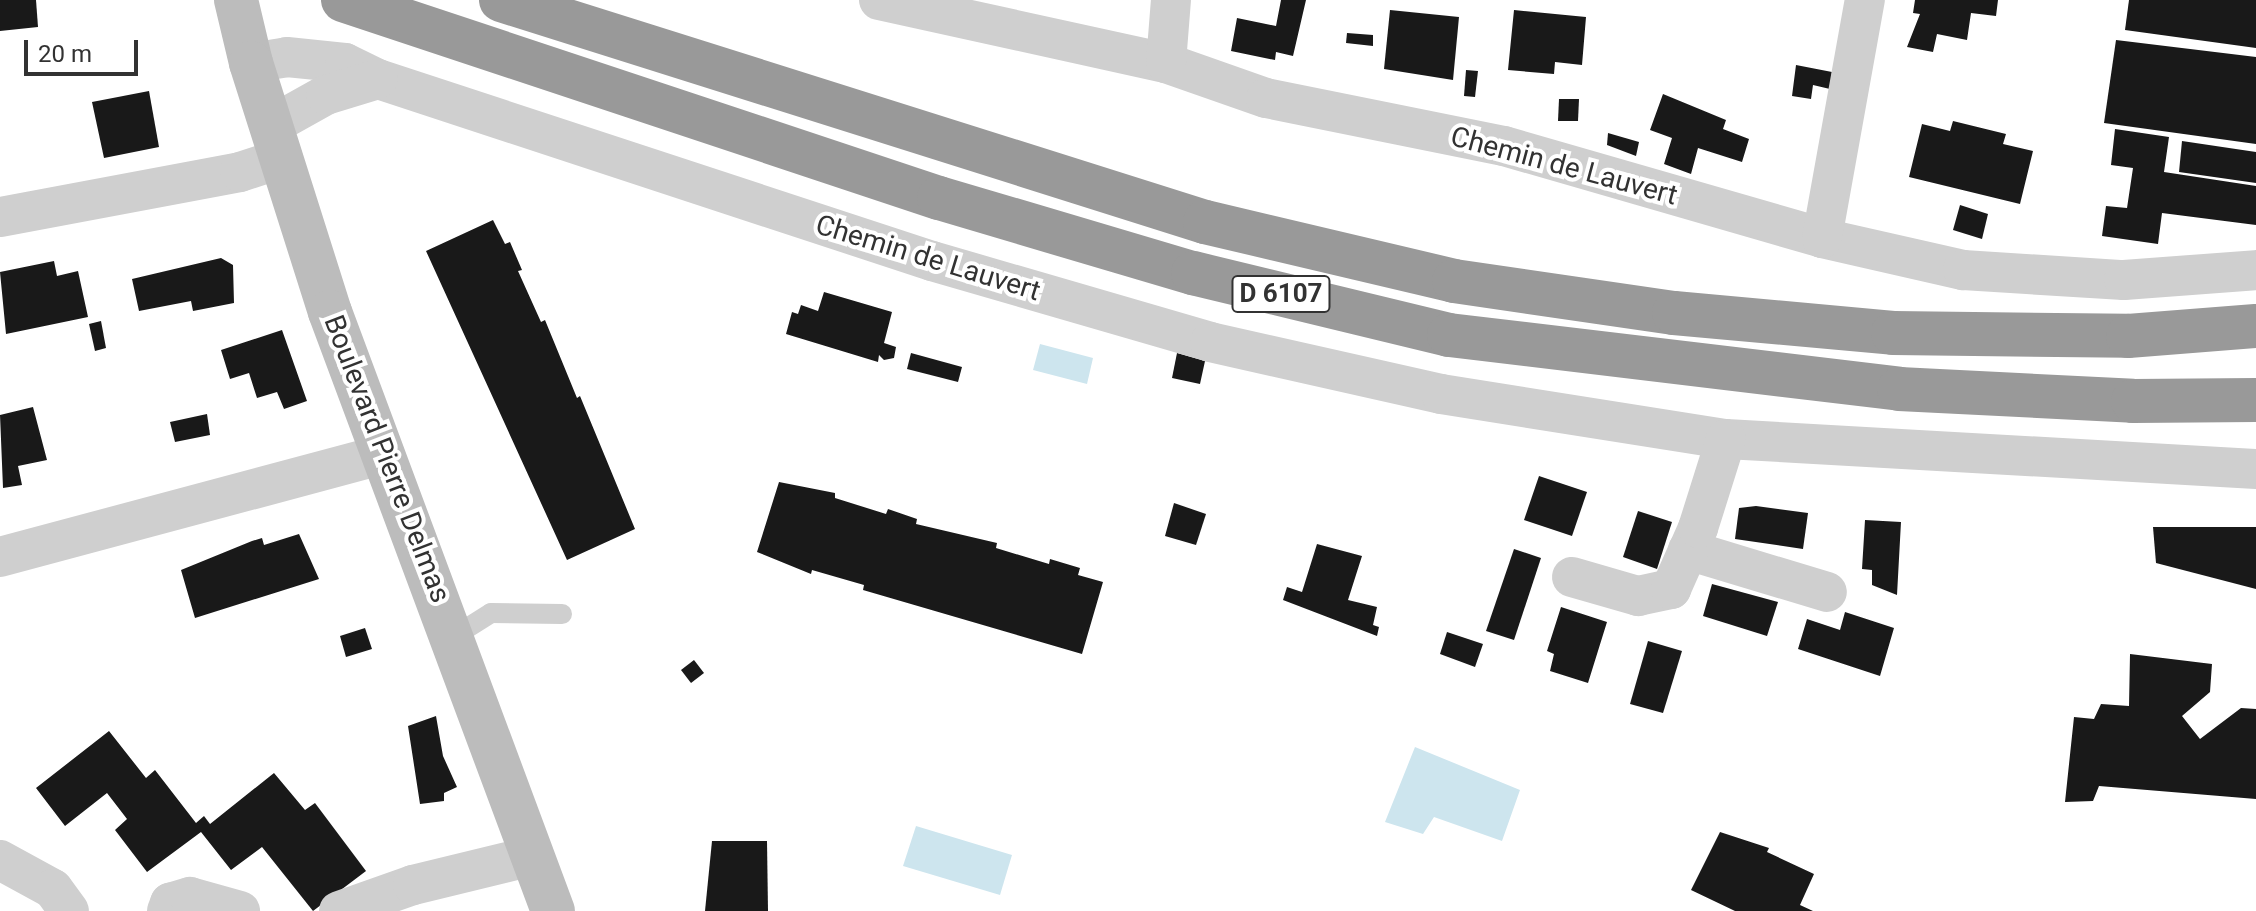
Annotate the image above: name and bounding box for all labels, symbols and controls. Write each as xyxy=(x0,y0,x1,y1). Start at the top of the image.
scale bar xyxy=(28,24,142,74)
text: 20 m xyxy=(38,40,92,68)
street label: Chemin de Lauvert xyxy=(1447,120,1681,212)
street label: Chemin de Lauvert xyxy=(812,208,1044,308)
road number: D 6107 xyxy=(1231,272,1331,316)
street label: Boulevard Pierre Delmas xyxy=(317,311,457,607)

